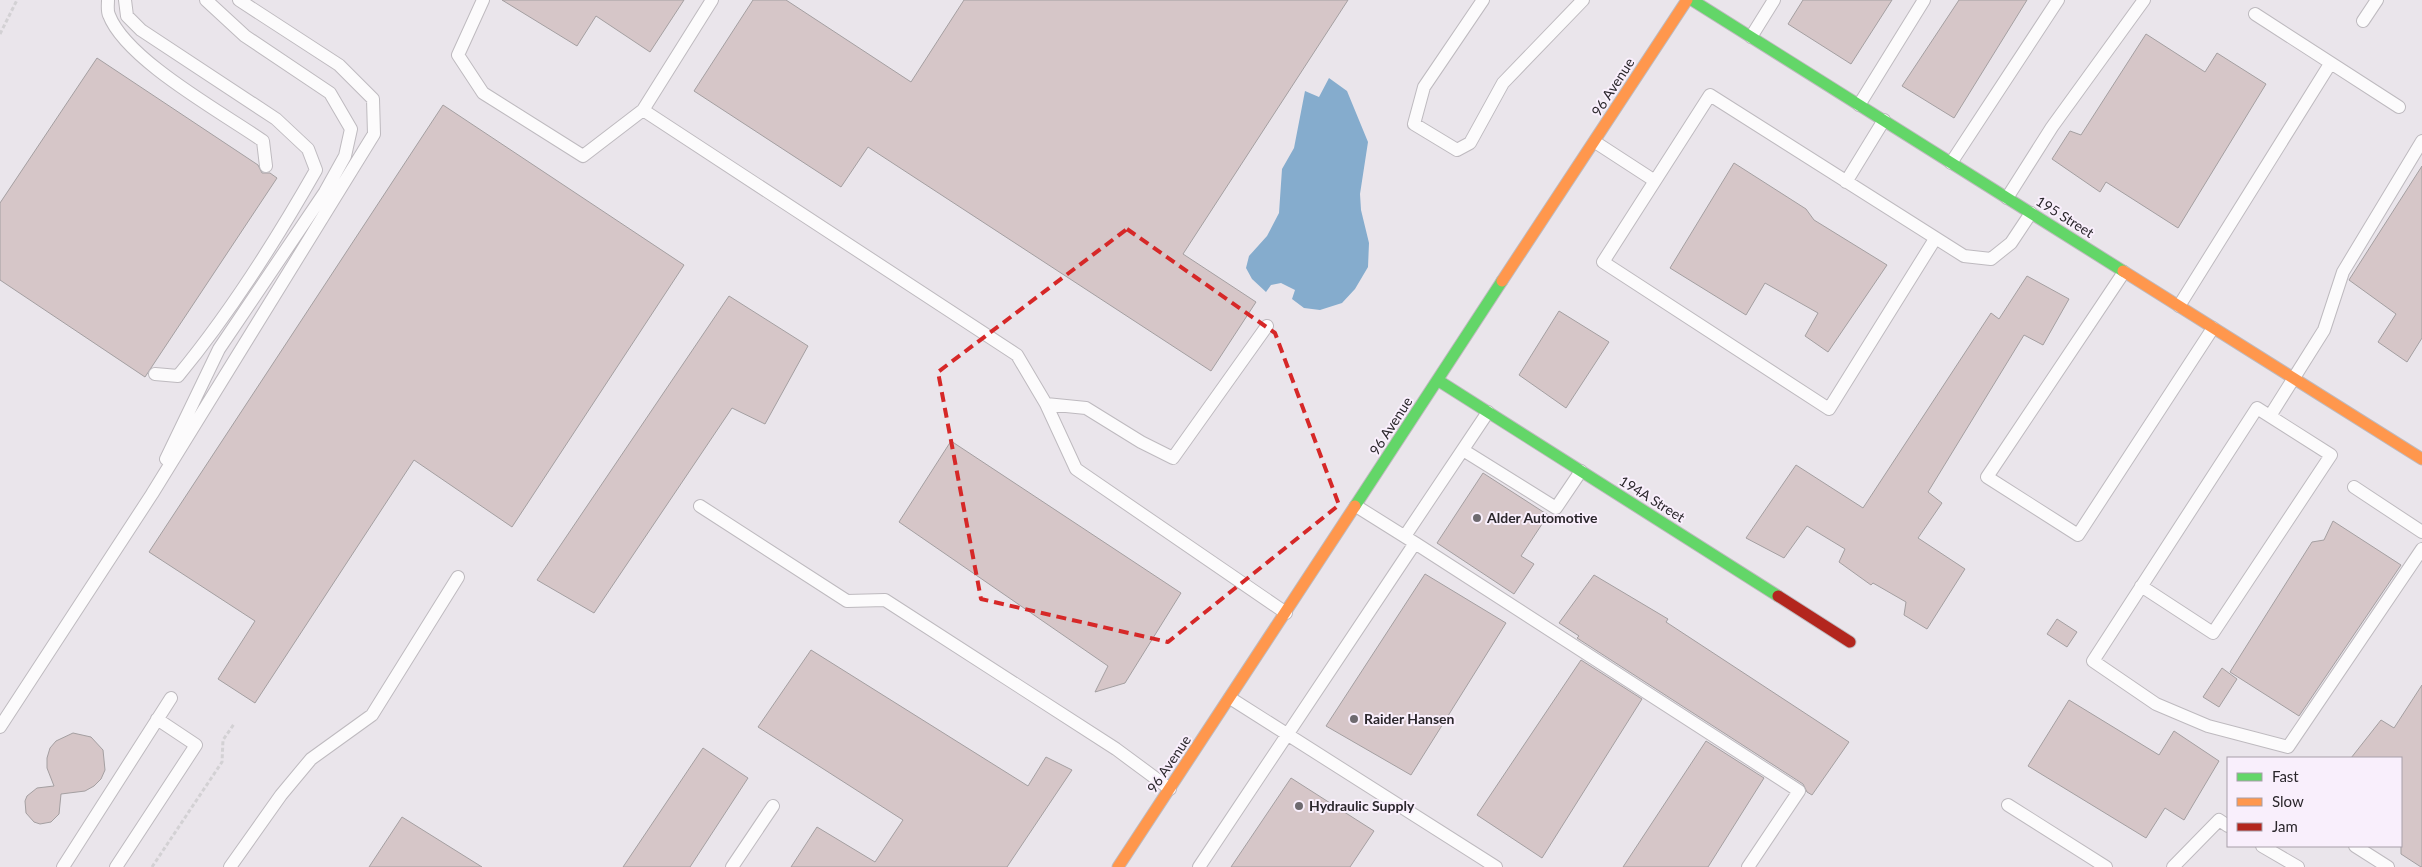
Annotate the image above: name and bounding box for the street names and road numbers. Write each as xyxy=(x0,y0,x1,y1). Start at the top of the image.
street label: 96 Avenue xyxy=(1588,55,1638,119)
street label: 195 Street xyxy=(2033,192,2097,241)
street label: 96 Avenue xyxy=(1366,394,1416,458)
street label: 194A Street xyxy=(1616,472,1688,525)
street label: 96 Avenue xyxy=(1143,732,1194,796)

